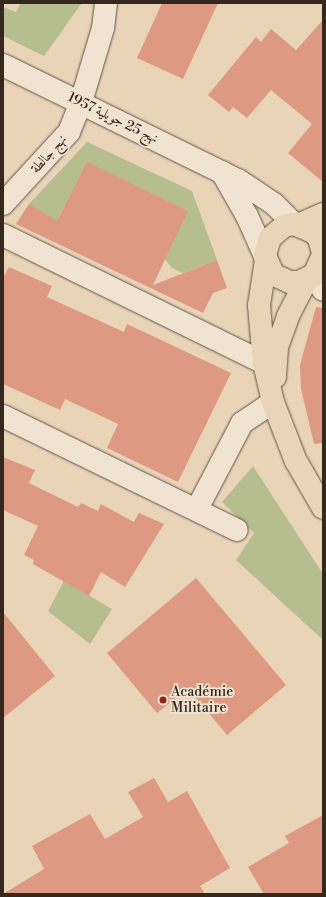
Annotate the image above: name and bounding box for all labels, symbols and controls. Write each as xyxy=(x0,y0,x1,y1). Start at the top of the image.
street label: نهج 25 جويلية 1957 xyxy=(65,89,161,147)
street label: نهج جالطة xyxy=(27,131,71,177)
place label: Académie Militaire xyxy=(171,684,233,716)
marker: Académie Militaire xyxy=(158,695,168,705)

